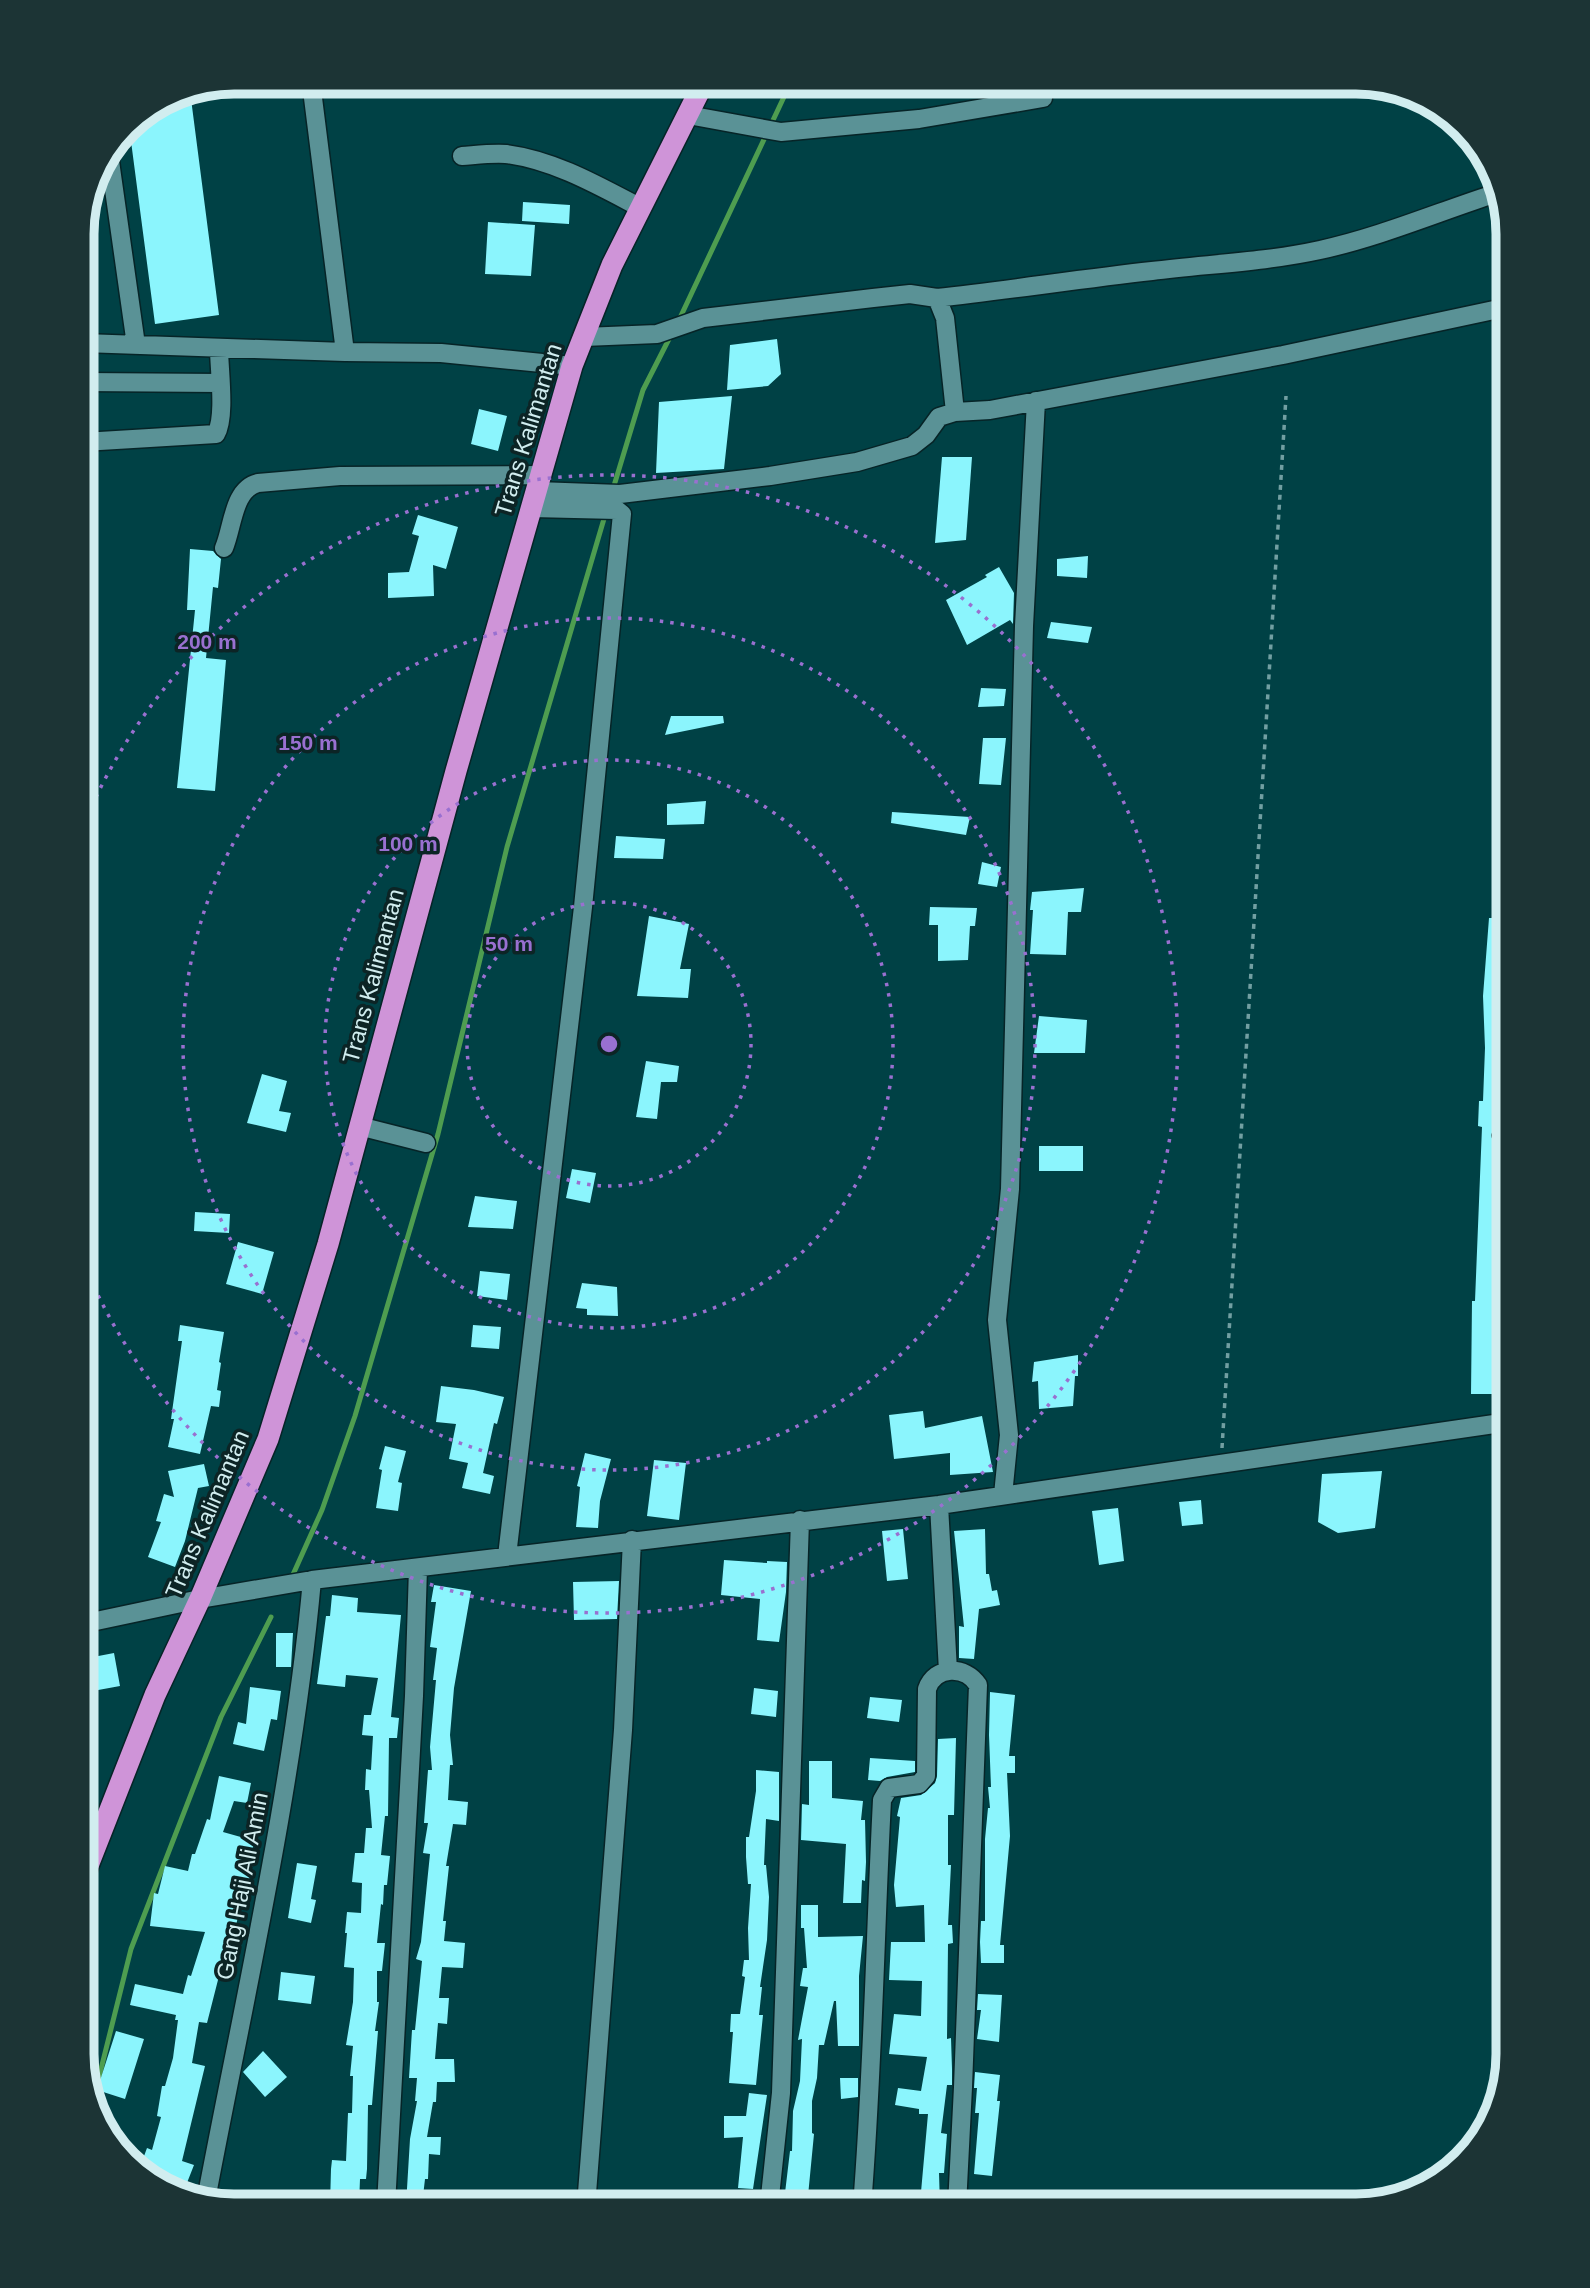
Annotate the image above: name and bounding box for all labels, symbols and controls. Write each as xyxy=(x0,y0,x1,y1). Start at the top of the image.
street label: Trans Kalimantan xyxy=(489,340,567,520)
text: 200 m xyxy=(177,630,237,653)
text: 150 m xyxy=(278,731,338,754)
text: 100 m xyxy=(378,832,438,855)
street label: Trans Kalimantan xyxy=(337,886,409,1066)
text: 50 m xyxy=(485,932,533,955)
centre of rings xyxy=(597,1032,621,1056)
street label: Trans Kalimantan xyxy=(160,1426,254,1602)
street label: Gang Haji Ali Amin xyxy=(211,1790,273,1982)

